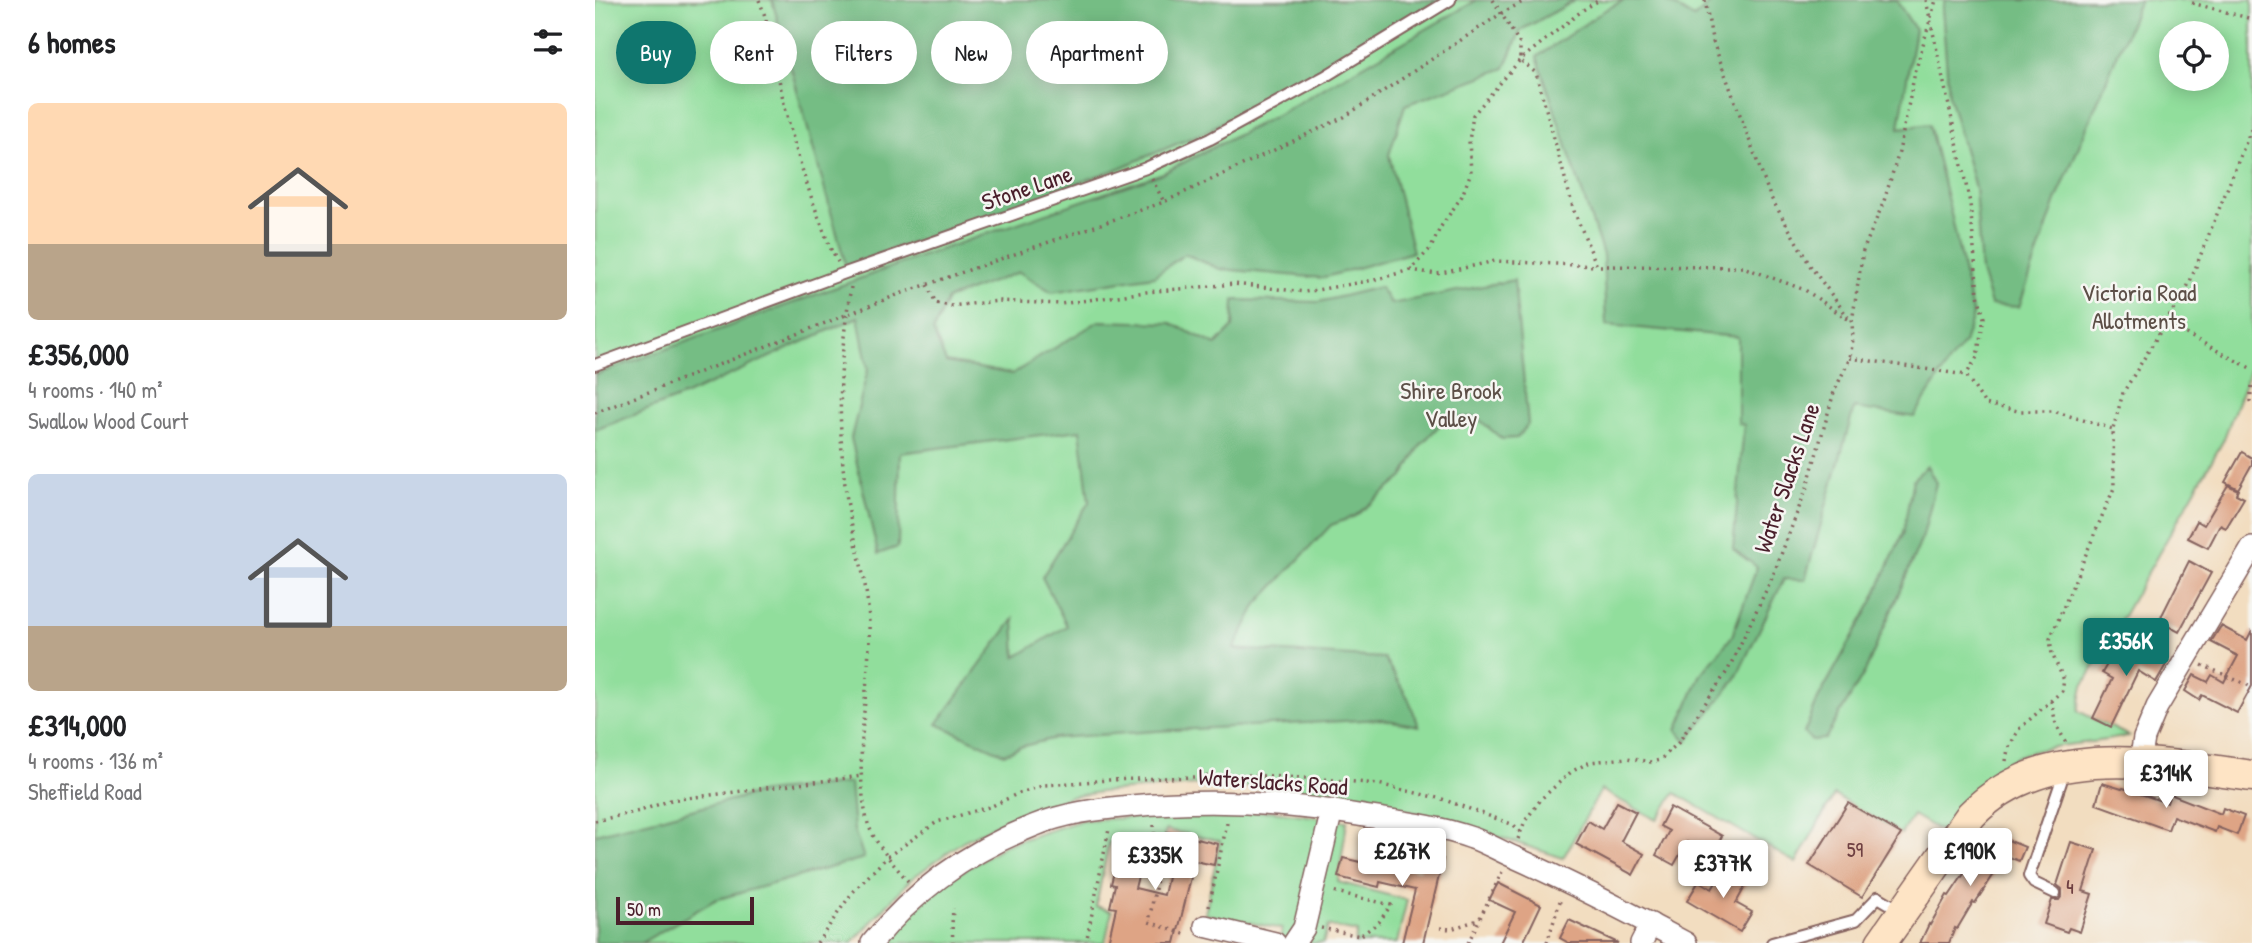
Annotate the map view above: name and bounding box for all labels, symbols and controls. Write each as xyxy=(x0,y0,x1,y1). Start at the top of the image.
chip: Buy xyxy=(616,21,696,84)
chip: Rent xyxy=(710,21,797,84)
chip: Filters xyxy=(811,21,917,84)
chip: New xyxy=(931,21,1012,84)
chip: Apartment xyxy=(1026,21,1168,84)
map controls xyxy=(2159,21,2229,91)
button: locate xyxy=(2159,21,2229,91)
text: 6 homes xyxy=(28,22,115,62)
icon: filters xyxy=(529,23,567,61)
icon: home xyxy=(235,149,361,275)
street label: Stone Lane xyxy=(977,157,1077,217)
park label: Victoria Road Allotments xyxy=(2082,276,2196,336)
text: £356,000 xyxy=(28,334,129,374)
text: 4 rooms · 140 m² xyxy=(28,374,162,405)
park label: Shire Brook Valley xyxy=(1400,374,1502,434)
street label: Water Slacks Lane xyxy=(1745,398,1827,557)
text: Swallow Wood Court xyxy=(28,405,188,436)
icon: home xyxy=(235,520,361,646)
pin: £356K xyxy=(2077,618,2175,678)
text: £356K xyxy=(2099,625,2153,656)
text: £314,000 xyxy=(28,705,126,745)
text: 4 rooms · 136 m² xyxy=(28,745,163,776)
pin: £314K xyxy=(2117,750,2215,810)
text: £314K xyxy=(2140,757,2192,788)
street label: Waterslacks Road xyxy=(1197,760,1349,802)
text: Sheffield Road xyxy=(28,776,142,807)
pin: £267K xyxy=(1353,828,1451,888)
pin: £190K xyxy=(1921,828,2019,888)
pin: £335K xyxy=(1106,832,1204,892)
text: £267K xyxy=(1374,835,1430,866)
house number: 59 xyxy=(1847,835,1864,864)
text: £190K xyxy=(1944,835,1996,866)
text: £335K xyxy=(1127,839,1183,870)
pin: £377K xyxy=(1674,841,1772,900)
text: £377K xyxy=(1694,847,1752,878)
house number: 4 xyxy=(2066,872,2074,901)
scale bar xyxy=(616,894,754,926)
text: 50 m xyxy=(627,896,661,922)

